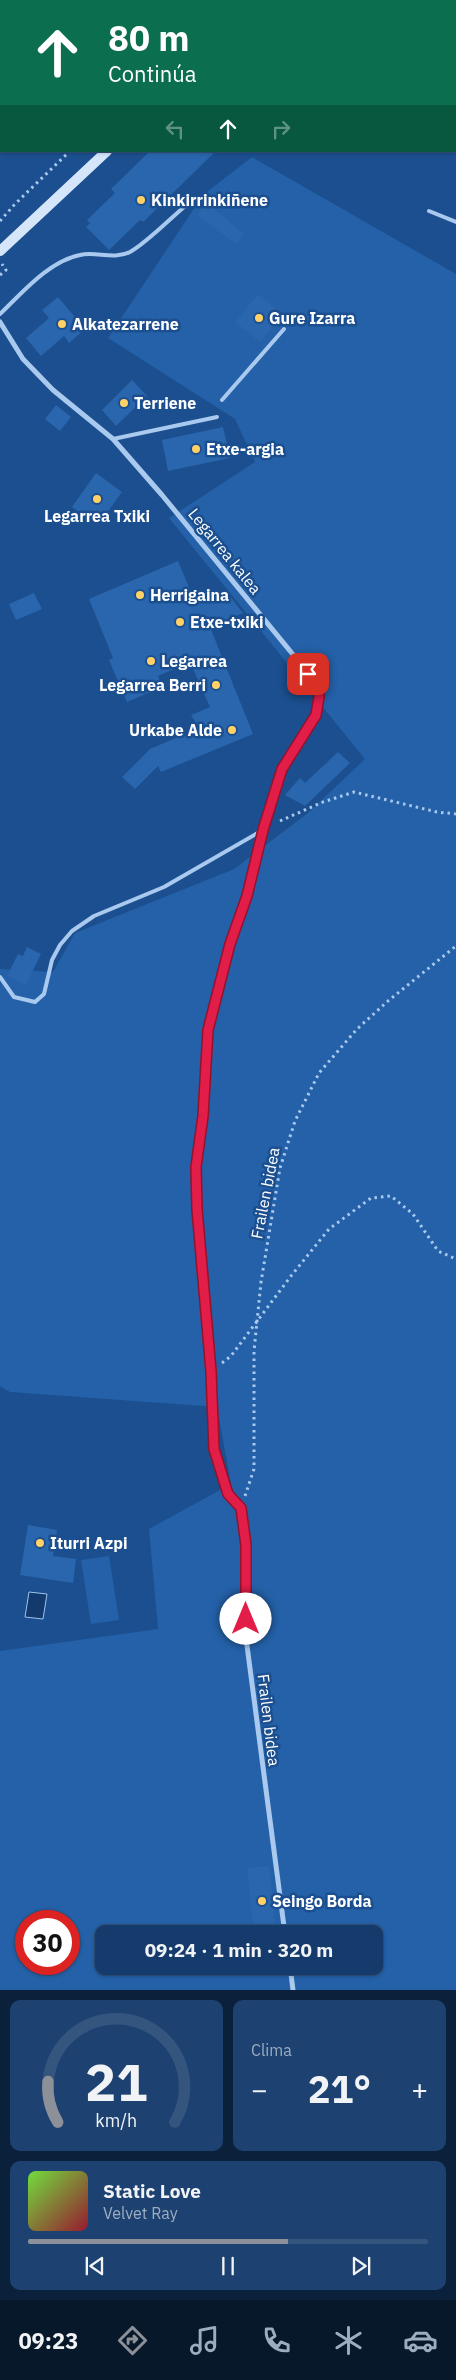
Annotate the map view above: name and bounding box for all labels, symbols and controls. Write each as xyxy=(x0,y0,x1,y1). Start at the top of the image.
text: 80 m xyxy=(108,15,190,61)
icon: ahead xyxy=(25,20,90,85)
text: Continúa xyxy=(108,59,196,88)
icon: left xyxy=(161,115,189,143)
icon: ahead xyxy=(214,115,242,143)
icon: right xyxy=(267,115,295,143)
place label: Kinkirrinkiñene xyxy=(151,190,268,210)
marker: Kinkirrinkiñene xyxy=(135,194,147,206)
place label: Gure Izarra xyxy=(269,308,355,328)
marker: Gure Izarra xyxy=(253,312,265,324)
place label: Alkatezarrene xyxy=(72,314,179,334)
marker: Alkatezarrene xyxy=(56,318,68,330)
place label: Terriene xyxy=(134,393,196,413)
marker: Terriene xyxy=(118,397,130,409)
place label: Etxe-argia xyxy=(206,439,284,459)
marker: Etxe-argia xyxy=(190,443,202,455)
marker: Legarrea Txiki xyxy=(91,493,103,505)
street label: Legarrea kalea xyxy=(184,504,266,598)
place label: Legarrea Txiki xyxy=(44,506,150,526)
place label: Herrigaina xyxy=(150,585,229,605)
marker: Herrigaina xyxy=(134,589,146,601)
place label: Etxe-txiki xyxy=(190,612,264,632)
marker: Etxe-txiki xyxy=(174,616,186,628)
place label: Legarrea xyxy=(161,651,227,671)
pin xyxy=(287,653,329,695)
marker: Legarrea xyxy=(145,655,157,667)
icon: arrive xyxy=(294,660,322,688)
place label: Legarrea Berri xyxy=(99,675,206,695)
marker: Legarrea Berri xyxy=(210,679,222,691)
place label: Urkabe Alde xyxy=(129,720,222,740)
marker: Urkabe Alde xyxy=(226,724,238,736)
street label: Frailen bidea xyxy=(246,1145,284,1240)
place label: Iturri Azpi xyxy=(50,1533,128,1553)
marker: Iturri Azpi xyxy=(34,1537,46,1549)
position arrow xyxy=(219,1592,271,1644)
street label: Frailen bidea xyxy=(253,1673,285,1768)
place label: Seingo Borda xyxy=(272,1891,372,1911)
marker: Seingo Borda xyxy=(256,1895,268,1907)
speed limit sign: 30 xyxy=(15,1910,80,1975)
text: 09:24 · 1 min · 320 m xyxy=(145,1938,333,1962)
text: Clima xyxy=(251,2040,292,2060)
text: 21 xyxy=(85,2048,148,2115)
text: 21° xyxy=(308,2064,371,2113)
text: − xyxy=(251,2071,268,2108)
text: + xyxy=(411,2071,428,2108)
text: km/h xyxy=(96,2109,138,2132)
text: Static Love xyxy=(103,2179,201,2203)
text: Velvet Ray xyxy=(103,2203,178,2223)
icon: previous xyxy=(81,2252,109,2280)
icon: pause xyxy=(214,2252,242,2280)
icon: next xyxy=(347,2252,375,2280)
icon: directions xyxy=(115,2323,150,2358)
icon: music xyxy=(187,2323,222,2358)
icon: phone xyxy=(259,2323,294,2358)
icon: climate xyxy=(331,2323,366,2358)
icon: car xyxy=(403,2323,438,2358)
text: 09:23 xyxy=(18,2326,78,2355)

